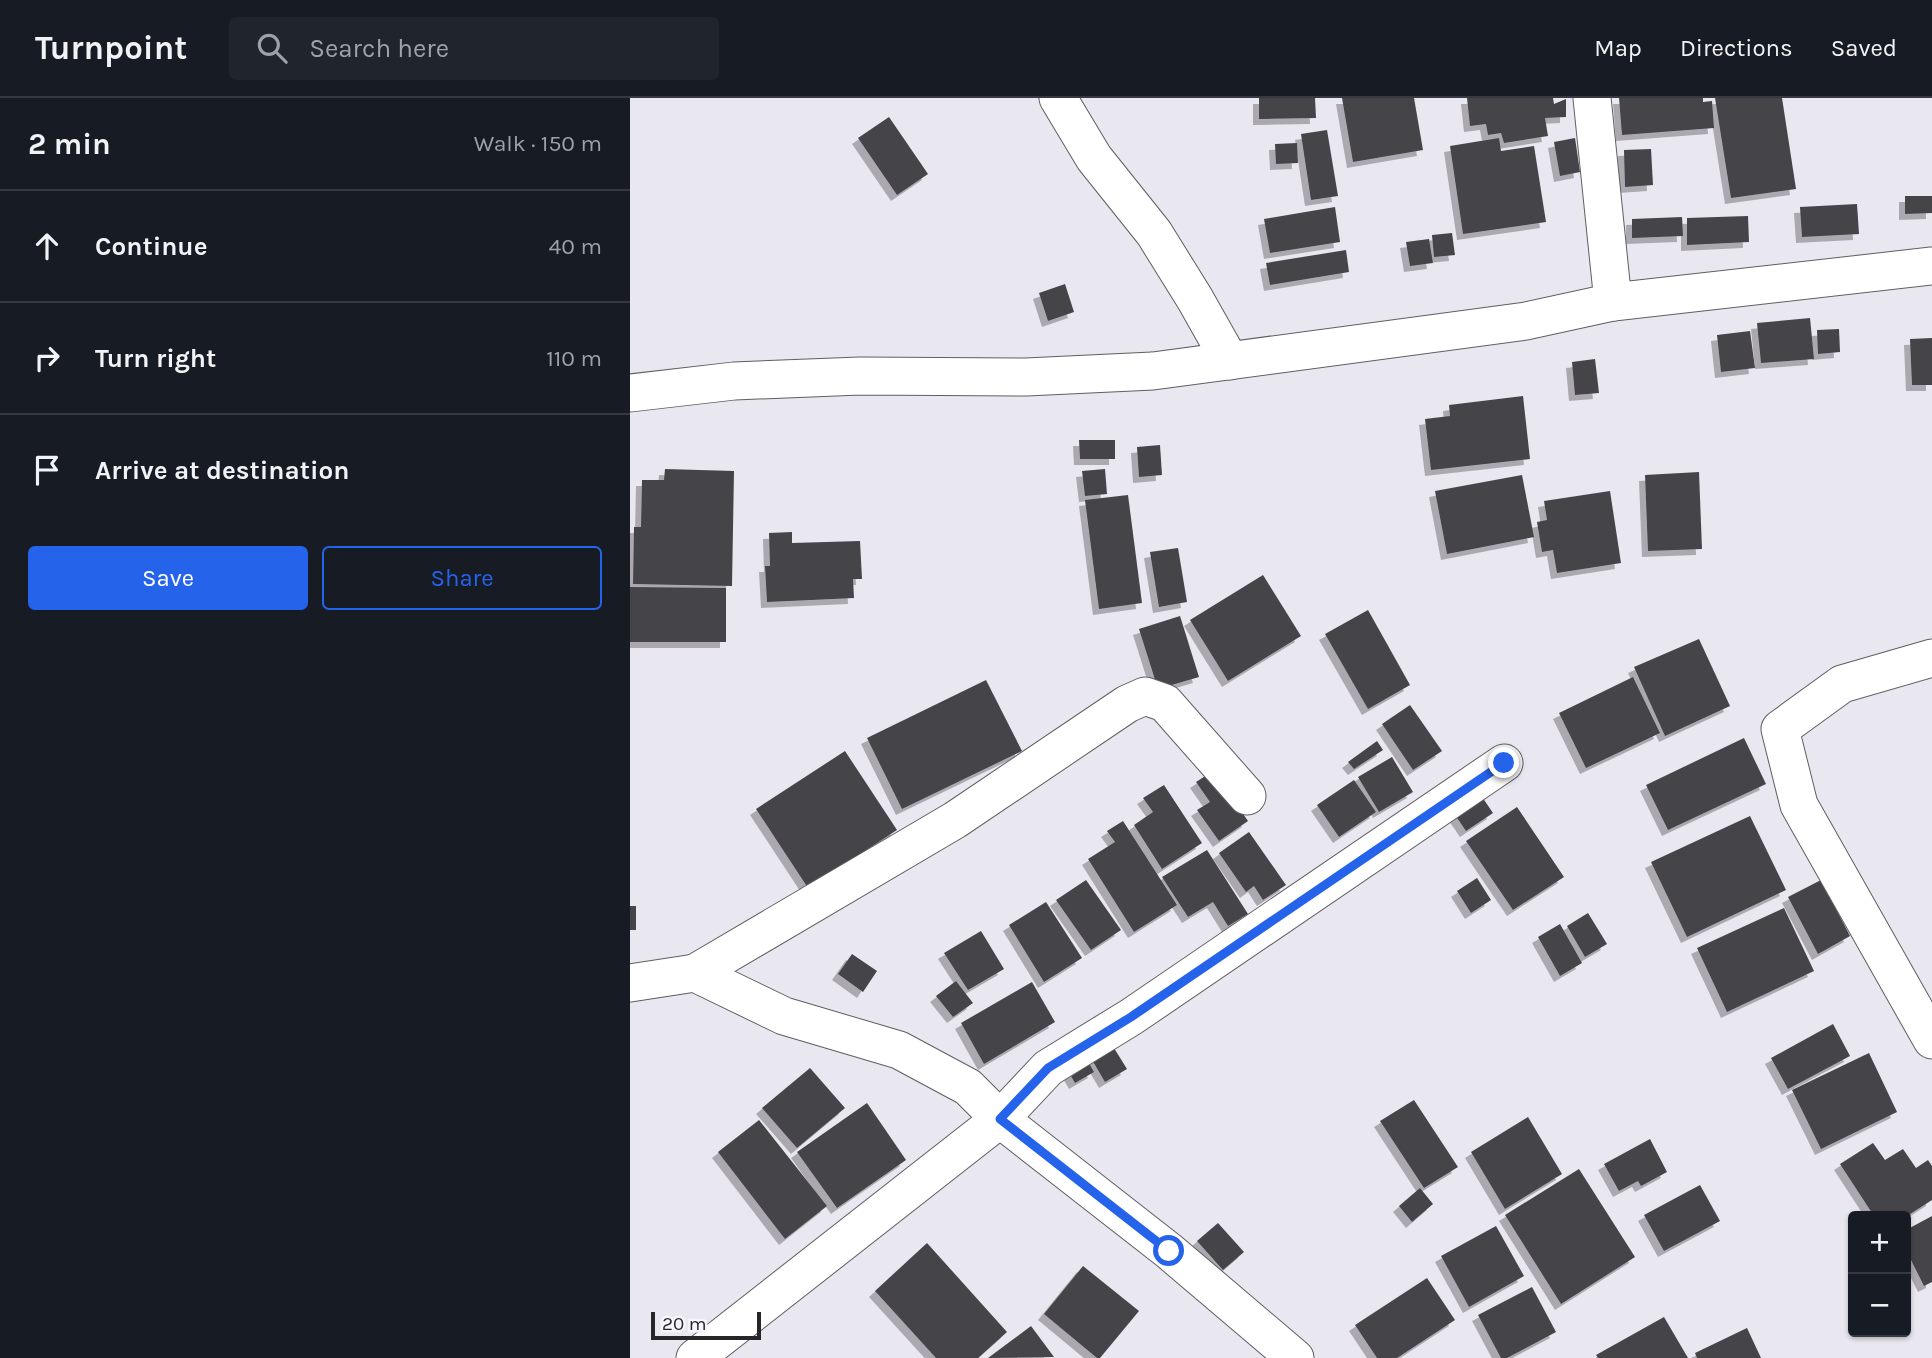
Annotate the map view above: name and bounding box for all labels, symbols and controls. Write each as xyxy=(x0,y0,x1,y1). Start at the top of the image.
search box xyxy=(229,17,719,80)
text: Turnpoint xyxy=(35,29,187,67)
icon: search xyxy=(253,29,291,67)
text: Search here xyxy=(309,33,449,64)
text: Map xyxy=(1594,34,1642,62)
text: Directions xyxy=(1680,34,1793,62)
text: Saved xyxy=(1831,34,1897,62)
text: 2 min xyxy=(28,126,111,162)
text: Walk · 150 m xyxy=(474,130,602,157)
icon: ahead xyxy=(28,227,66,265)
text: Continue xyxy=(95,231,207,262)
text: 40 m xyxy=(549,233,602,260)
icon: right xyxy=(28,339,66,377)
text: Turn right xyxy=(95,343,216,374)
text: 110 m xyxy=(546,345,602,372)
icon: arrive xyxy=(28,451,66,489)
text: Arrive at destination xyxy=(95,455,349,486)
button: Save xyxy=(28,546,308,610)
button: Share xyxy=(322,546,602,610)
route end xyxy=(1488,747,1519,778)
map controls xyxy=(1848,1211,1911,1337)
button: + xyxy=(1848,1211,1911,1274)
route start xyxy=(1153,1235,1184,1266)
button: − xyxy=(1848,1274,1911,1337)
scale bar xyxy=(651,1309,761,1341)
text: 20 m xyxy=(662,1313,707,1335)

